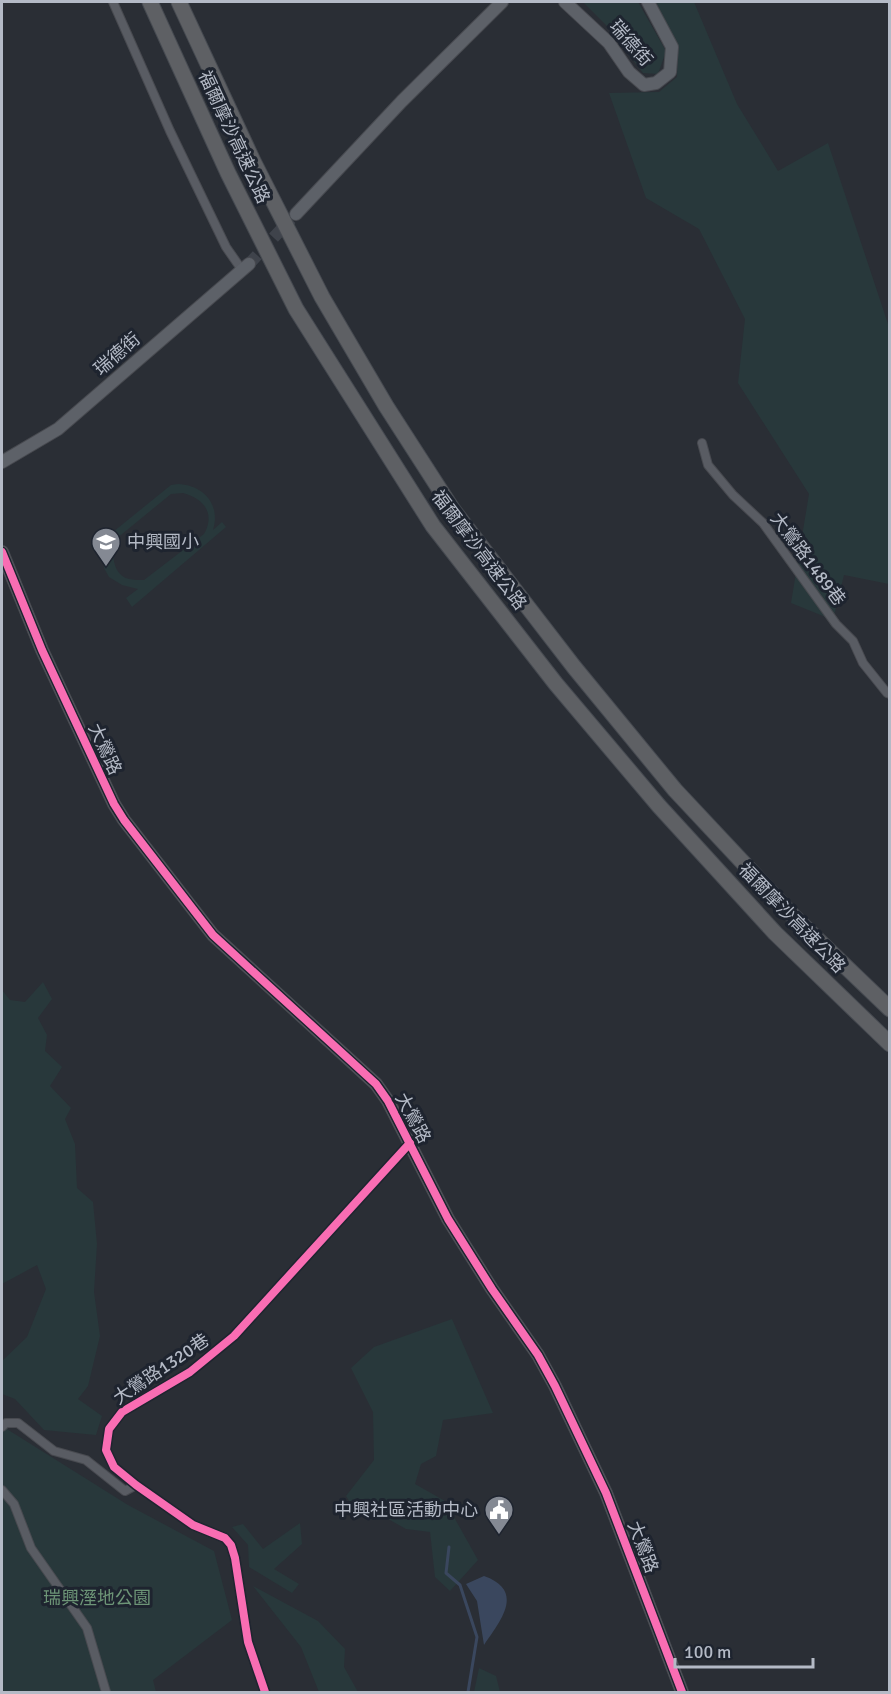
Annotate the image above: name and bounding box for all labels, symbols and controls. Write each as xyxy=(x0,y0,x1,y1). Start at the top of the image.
street label: 瑞德街 xyxy=(605,15,657,71)
street label: 福爾摩沙高速公路 xyxy=(194,67,274,207)
street label: 瑞德街 xyxy=(89,328,145,380)
street label: 福爾摩沙高速公路 xyxy=(427,486,531,614)
street label: 大鶯路1489巷 xyxy=(766,508,850,610)
school or university icon: 中興國小 xyxy=(90,526,122,568)
place label: 中興國小 xyxy=(127,531,199,553)
street label: 大鶯路 xyxy=(84,720,126,778)
street label: 福爾摩沙高速公路 xyxy=(734,859,850,977)
street label: 大鶯路 xyxy=(391,1089,435,1147)
street label: 大鶯路1320巷 xyxy=(109,1329,213,1409)
public building icon: 中興社區活動中心 xyxy=(483,1494,515,1536)
place label: 中興社區活動中心 xyxy=(334,1499,478,1521)
street label: 大鶯路 xyxy=(623,1518,663,1576)
park label: 瑞興溼地公園 xyxy=(43,1587,151,1609)
scale bar xyxy=(675,1631,813,1669)
text: 100 m xyxy=(684,1641,731,1663)

